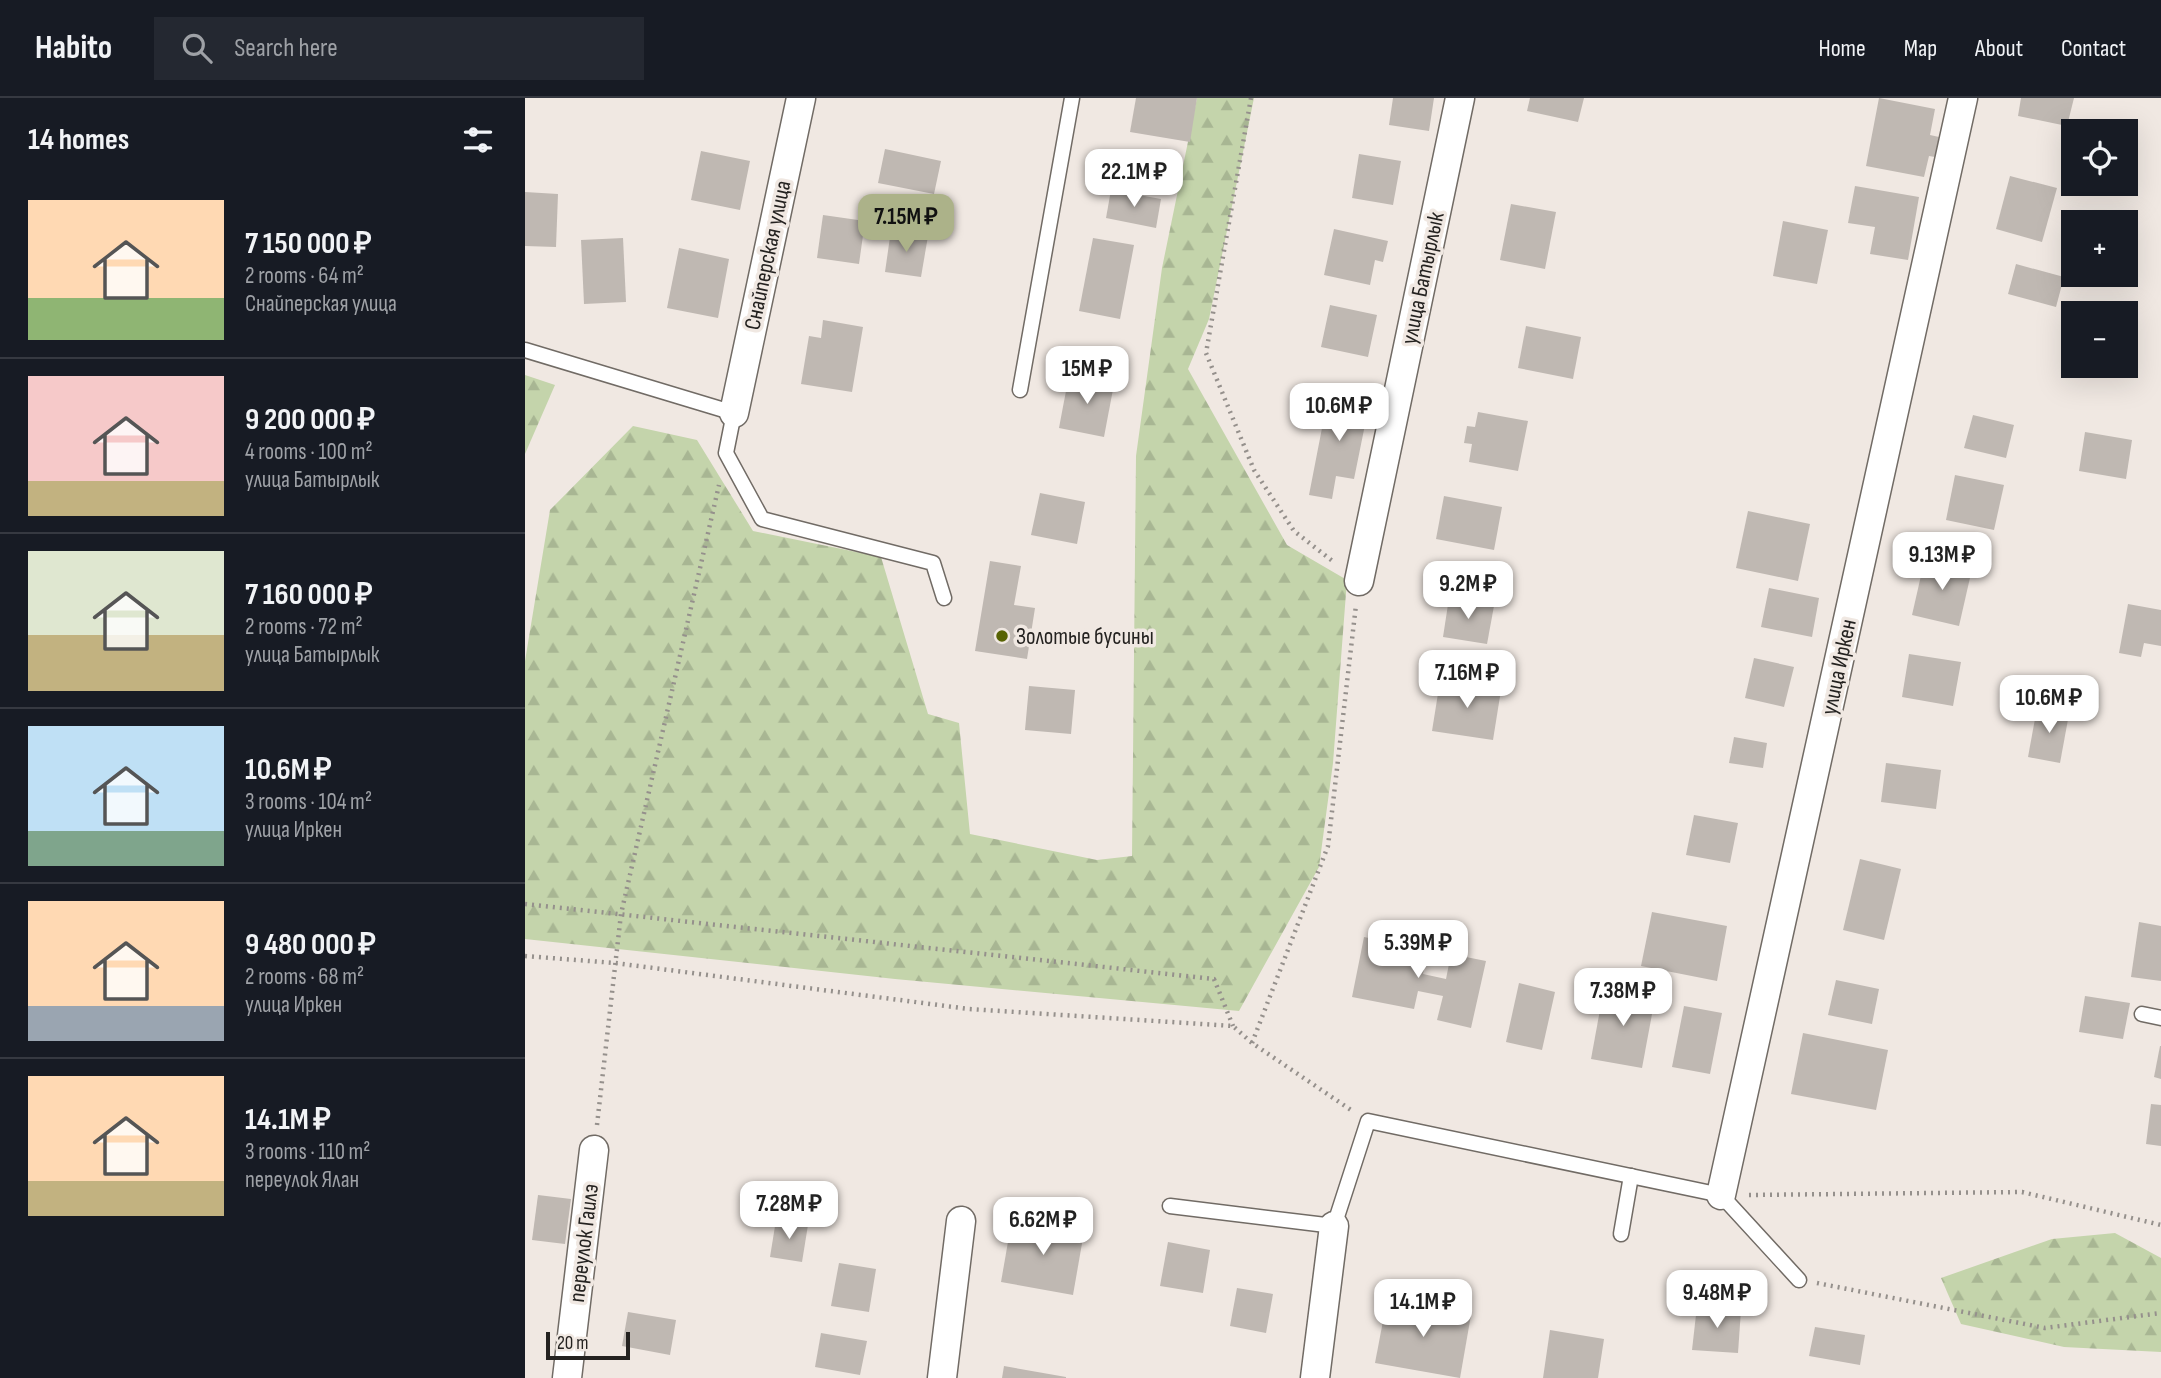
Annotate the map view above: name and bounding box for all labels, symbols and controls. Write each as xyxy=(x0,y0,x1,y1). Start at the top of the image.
search box xyxy=(154,17,644,80)
text: Habito xyxy=(35,28,112,68)
icon: search xyxy=(178,29,216,67)
text: Search here xyxy=(234,33,338,64)
text: Home xyxy=(1818,34,1866,63)
text: Map xyxy=(1904,34,1937,63)
text: About xyxy=(1975,34,2023,63)
text: Contact xyxy=(2061,34,2126,63)
map controls xyxy=(2061,119,2138,378)
button: locate xyxy=(2061,119,2138,196)
icon: filters xyxy=(459,121,497,159)
text: 14 homes xyxy=(28,122,129,158)
pin: 22.1M ₽ xyxy=(1069,150,1199,209)
text: 22.1M ₽ xyxy=(1101,158,1167,186)
street label: Снайперская улица xyxy=(738,178,797,332)
pin: 7.15M ₽ xyxy=(841,194,971,254)
text: 7.15M ₽ xyxy=(874,203,938,231)
street label: улица Батырлык xyxy=(1395,209,1451,347)
button: + xyxy=(2061,210,2138,287)
text: 7 150 000 ₽ xyxy=(245,226,372,262)
icon: home xyxy=(84,228,168,312)
text: 2 rooms · 64 m² xyxy=(245,262,364,290)
text: Снайперская улица xyxy=(245,290,397,318)
button: − xyxy=(2061,301,2138,378)
pin: 15M ₽ xyxy=(1038,346,1136,406)
text: 15M ₽ xyxy=(1062,355,1112,383)
pin: 10.6M ₽ xyxy=(1274,384,1404,443)
text: 10.6M ₽ xyxy=(1306,392,1372,420)
text: 9 200 000 ₽ xyxy=(245,402,375,438)
icon: home xyxy=(84,404,168,488)
text: 4 rooms · 100 m² xyxy=(245,438,373,466)
text: улица Батырлык xyxy=(245,466,379,494)
pin: 9.13M ₽ xyxy=(1877,532,2007,592)
text: 9.13M ₽ xyxy=(1909,541,1975,569)
pin: 9.2M ₽ xyxy=(1411,561,1525,621)
text: 9.2M ₽ xyxy=(1439,570,1497,598)
text: 7 160 000 ₽ xyxy=(245,577,373,613)
icon: home xyxy=(84,579,168,663)
text: 2 rooms · 72 m² xyxy=(245,613,363,641)
street label: улица Иркен xyxy=(1815,617,1863,718)
place label: Золотые бусины xyxy=(1016,623,1154,651)
marker: Золотые бусины xyxy=(994,628,1010,644)
text: улица Батырлык xyxy=(245,641,379,669)
pin: 7.16M ₽ xyxy=(1402,650,1532,710)
text: 7.16M ₽ xyxy=(1435,659,1499,687)
pin: 10.6M ₽ xyxy=(1984,676,2114,735)
text: 10.6M ₽ xyxy=(2016,684,2082,712)
text: 10.6M ₽ xyxy=(245,752,332,788)
icon: home xyxy=(84,754,168,838)
text: 3 rooms · 104 m² xyxy=(245,788,372,816)
text: улица Иркен xyxy=(245,816,342,844)
pin: 5.39M ₽ xyxy=(1353,920,1483,980)
text: 9 480 000 ₽ xyxy=(245,927,376,963)
icon: home xyxy=(84,929,168,1013)
text: 5.39M ₽ xyxy=(1384,929,1452,957)
text: 2 rooms · 68 m² xyxy=(245,963,364,991)
pin: 7.38M ₽ xyxy=(1558,968,1688,1028)
text: 7.38M ₽ xyxy=(1590,977,1656,1005)
text: улица Иркен xyxy=(245,991,342,1019)
text: 14.1M ₽ xyxy=(245,1102,331,1138)
icon: home xyxy=(84,1104,168,1188)
text: 3 rooms · 110 m² xyxy=(245,1138,370,1166)
text: переулок Ялан xyxy=(245,1166,359,1194)
street label: переулок Гаилэ xyxy=(563,1182,605,1304)
pin: 7.28M ₽ xyxy=(724,1182,854,1241)
text: 7.28M ₽ xyxy=(756,1190,822,1218)
pin: 6.62M ₽ xyxy=(978,1198,1108,1257)
text: 6.62M ₽ xyxy=(1009,1206,1077,1234)
pin: 9.48M ₽ xyxy=(1652,1270,1782,1330)
text: 9.48M ₽ xyxy=(1682,1279,1752,1307)
pin: 14.1M ₽ xyxy=(1358,1280,1488,1339)
text: 14.1M ₽ xyxy=(1390,1288,1456,1316)
scale bar xyxy=(546,1329,630,1361)
text: 20 m xyxy=(557,1332,589,1355)

